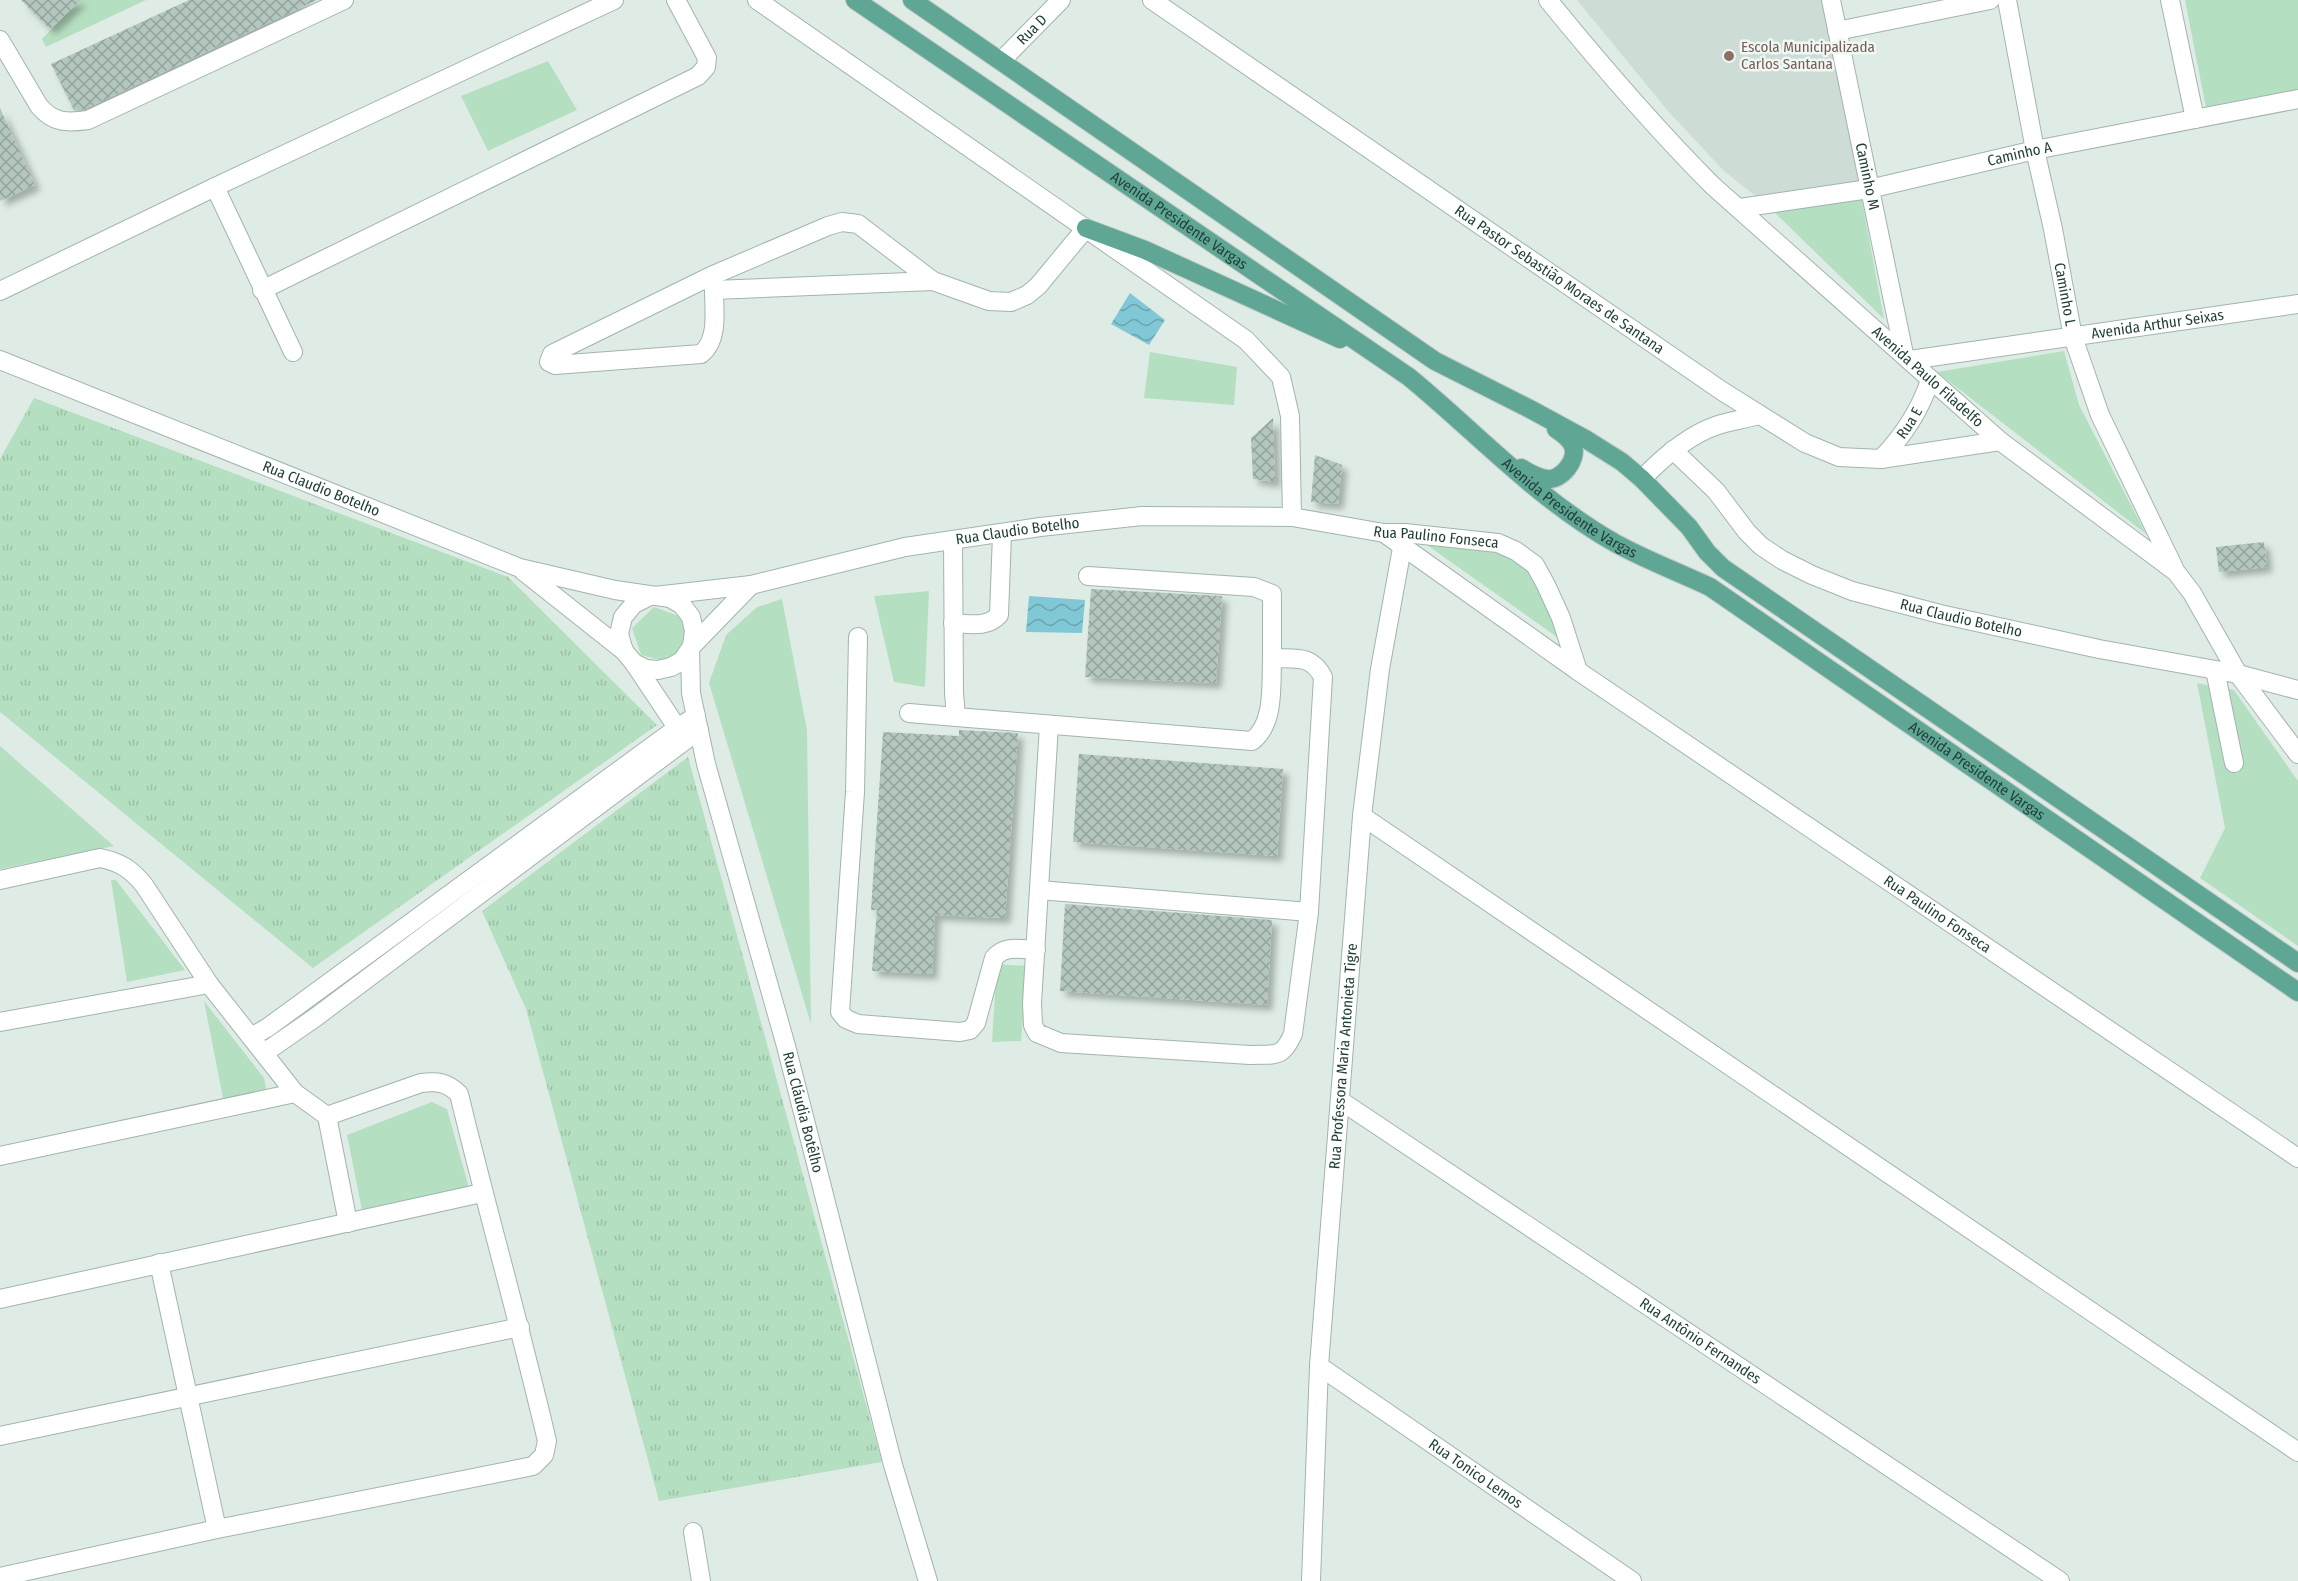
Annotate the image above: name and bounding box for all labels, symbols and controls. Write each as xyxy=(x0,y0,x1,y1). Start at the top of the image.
street label: Rua D xyxy=(1013,11,1051,49)
place label: Escola Municipalizada Carlos Santana xyxy=(1741,38,1875,73)
marker: Escola Municipalizada Carlos Santana xyxy=(1722,49,1736,63)
street label: Caminho A xyxy=(1986,138,2053,170)
street label: Caminho M xyxy=(1852,141,1883,211)
street label: Avenida Presidente Vargas xyxy=(1107,168,1251,273)
street label: Rua Pastor Sebastião Moraes de Santana xyxy=(1451,201,1668,358)
street label: Caminho L xyxy=(2050,261,2080,328)
street label: Avenida Arthur Seixas xyxy=(2090,306,2225,343)
street label: Avenida Paulo Filadelfo xyxy=(1868,323,1987,431)
street label: Rua E xyxy=(1893,404,1926,442)
street label: Avenida Presidente Vargas xyxy=(1498,454,1640,562)
street label: Rua Claudio Botelho xyxy=(260,457,383,520)
street label: Rua Claudio Botelho xyxy=(954,514,1081,548)
street label: Rua Paulino Fonseca xyxy=(1372,522,1500,552)
street label: Rua Claudio Botelho xyxy=(1898,595,2024,641)
street label: Avenida Presidente Vargas xyxy=(1905,718,2049,824)
street label: Rua Paulino Fonseca xyxy=(1880,871,1994,957)
street label: Rua Professora Maria Antonieta Tigre xyxy=(1325,942,1361,1170)
street label: Rua Cláudia Botêlho xyxy=(779,1050,827,1175)
street label: Rua Antônio Fernandes xyxy=(1636,1294,1764,1388)
street label: Rua Tonico Lemos xyxy=(1425,1435,1526,1512)

